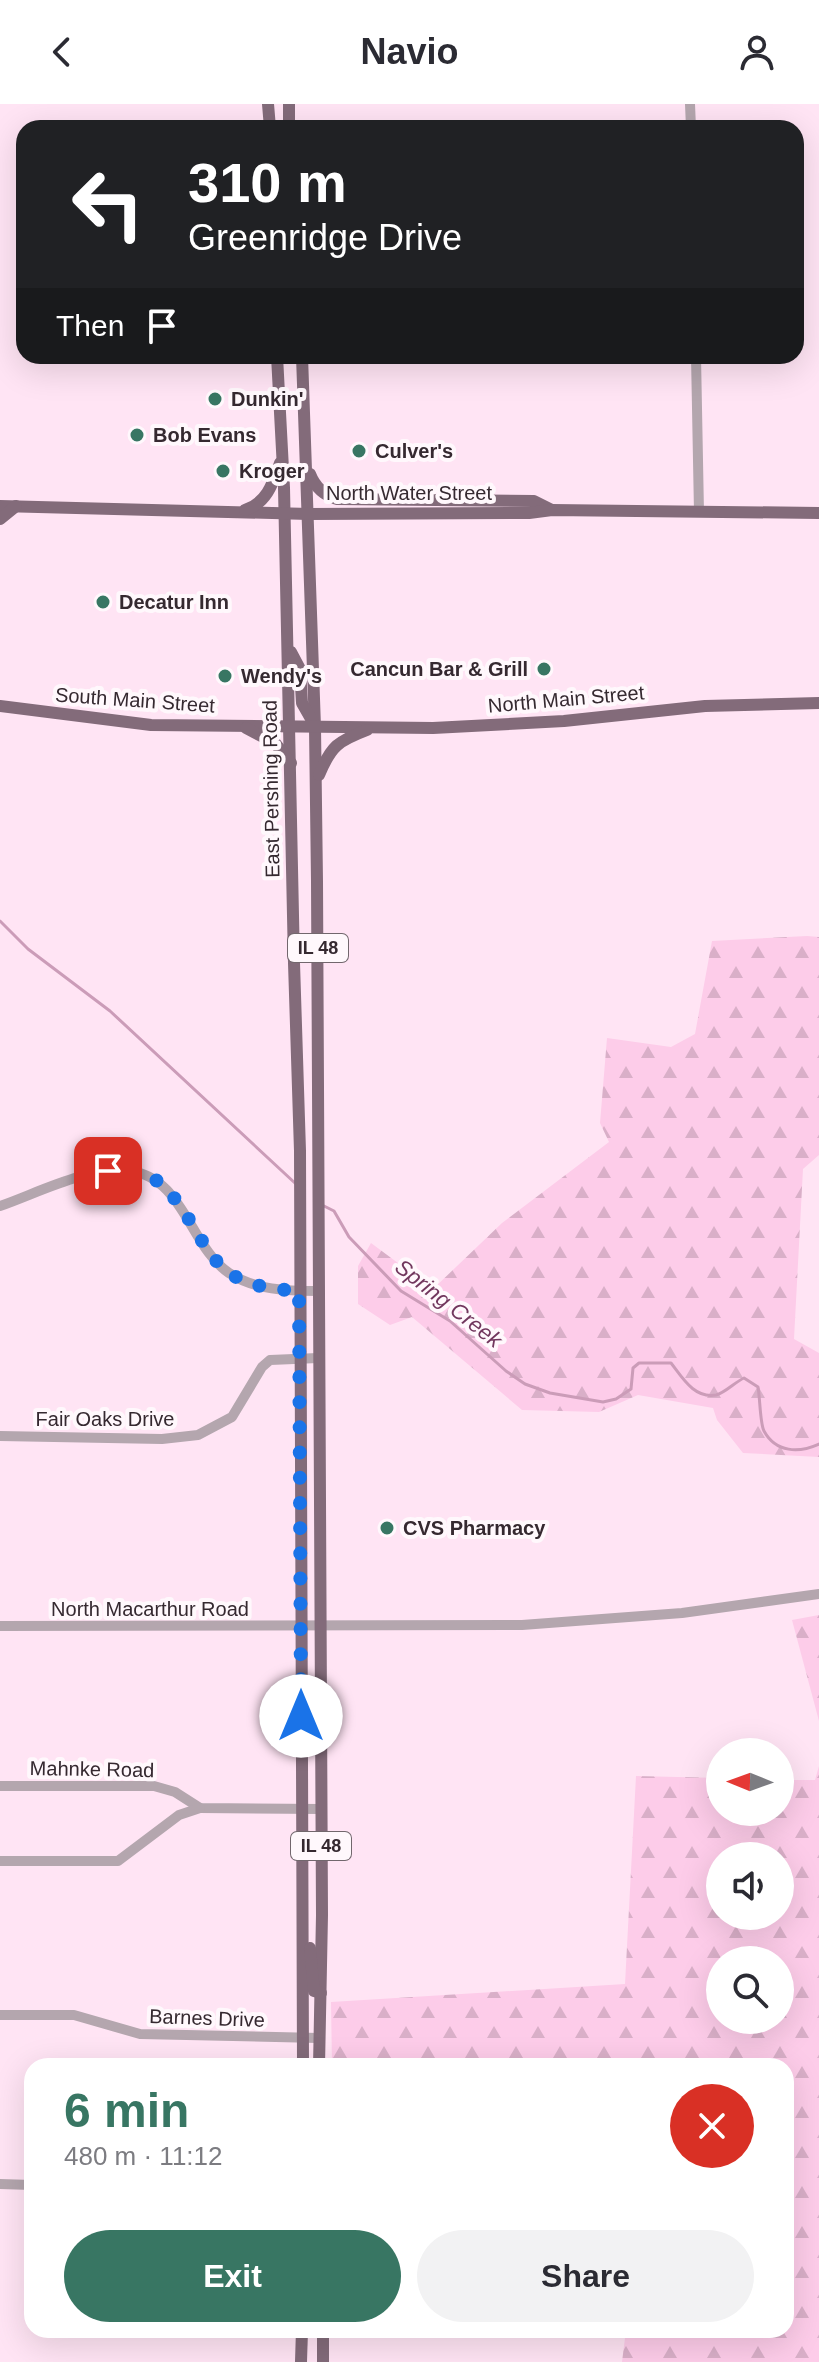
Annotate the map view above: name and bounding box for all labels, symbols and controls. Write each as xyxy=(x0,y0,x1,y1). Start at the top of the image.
icon: back xyxy=(40,30,84,74)
icon: person xyxy=(735,30,779,74)
text: Navio xyxy=(360,31,459,72)
text: 310 m xyxy=(188,151,347,214)
icon: left xyxy=(56,152,160,256)
text: Greenridge Drive xyxy=(188,217,462,258)
icon: arrive xyxy=(140,304,184,348)
text: Then xyxy=(56,309,124,342)
place label: Dunkin' xyxy=(231,388,304,410)
marker: Dunkin' xyxy=(206,390,224,408)
place label: Bob Evans xyxy=(153,424,256,446)
marker: Bob Evans xyxy=(128,426,146,444)
place label: Culver's xyxy=(375,440,453,462)
marker: Culver's xyxy=(350,442,368,460)
place label: Kroger xyxy=(239,460,305,482)
marker: Kroger xyxy=(214,462,232,480)
street label: North Water Street xyxy=(326,482,492,504)
place label: Decatur Inn xyxy=(119,591,229,613)
marker: Decatur Inn xyxy=(94,593,112,611)
place label: Cancun Bar & Grill xyxy=(350,658,528,680)
marker: Cancun Bar & Grill xyxy=(535,660,553,678)
place label: Wendy's xyxy=(241,665,322,687)
marker: Wendy's xyxy=(216,667,234,685)
street label: North Main Street xyxy=(487,681,645,717)
street label: South Main Street xyxy=(54,683,216,717)
street label: East Pershing Road xyxy=(258,700,284,878)
road number: IL 48 xyxy=(288,934,348,962)
pin xyxy=(74,1137,142,1205)
icon: arrive xyxy=(86,1149,130,1193)
water label: Spring Creek xyxy=(390,1254,508,1353)
street label: Fair Oaks Drive xyxy=(36,1408,174,1430)
place label: CVS Pharmacy xyxy=(403,1517,546,1539)
marker: CVS Pharmacy xyxy=(378,1519,396,1537)
street label: North Macarthur Road xyxy=(51,1598,249,1620)
position arrow xyxy=(259,1674,343,1758)
north arrow xyxy=(706,1738,794,1826)
map controls xyxy=(706,1738,794,2034)
street label: Mahnke Road xyxy=(30,1757,154,1781)
road number: IL 48 xyxy=(291,1832,351,1860)
button: sound xyxy=(706,1842,794,1930)
button: search xyxy=(706,1946,794,2034)
street label: Barnes Drive xyxy=(149,2005,265,2031)
text: 6 min xyxy=(64,2084,189,2137)
button: close xyxy=(670,2084,754,2168)
text: 480 m · 11:12 xyxy=(64,2141,223,2171)
button: Exit xyxy=(64,2230,401,2322)
button: Share xyxy=(417,2230,754,2322)

